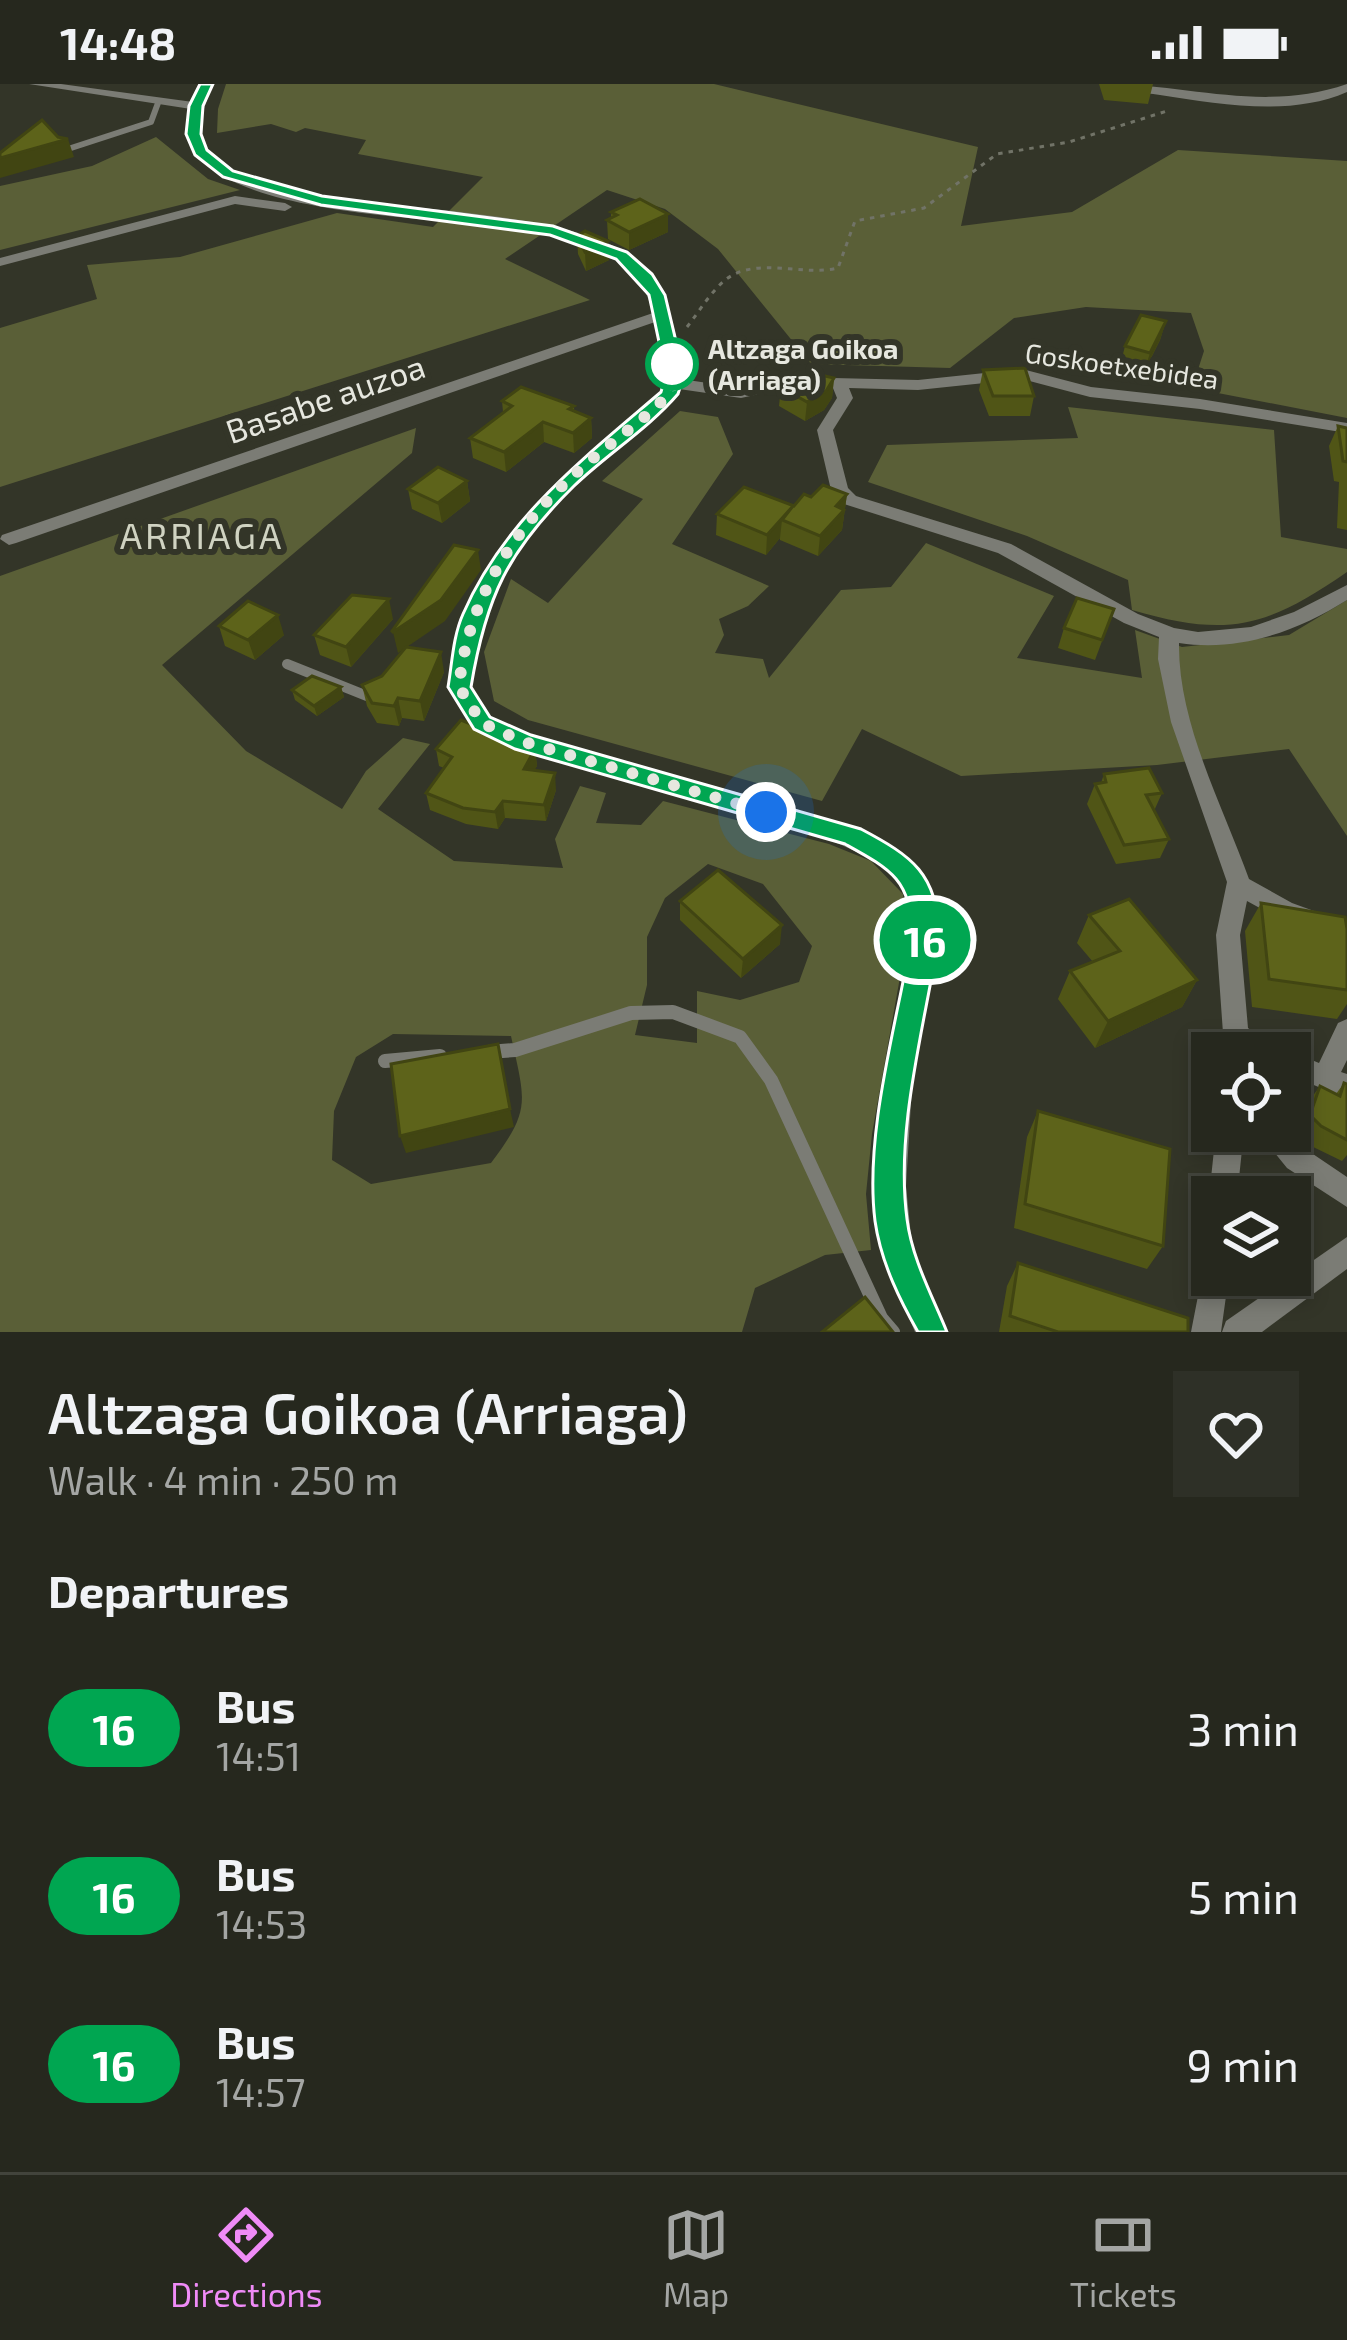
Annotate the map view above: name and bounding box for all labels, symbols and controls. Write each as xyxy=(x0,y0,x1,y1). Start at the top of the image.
text: 14:48 xyxy=(60,15,176,69)
place label: Altzaga Goikoa (Arriaga) xyxy=(708,332,898,395)
street label: Goskoetxebidea xyxy=(1023,336,1221,394)
marker: Altzaga Goikoa (Arriaga) xyxy=(647,339,697,389)
street label: Basabe auzoa xyxy=(220,345,430,451)
district label: ARRIAGA xyxy=(120,513,284,556)
your location xyxy=(736,782,796,842)
line badge: 16 xyxy=(871,901,979,979)
text: 16 xyxy=(904,915,946,965)
map controls xyxy=(1191,1032,1311,1296)
button: locate xyxy=(1191,1032,1311,1152)
button: layers xyxy=(1191,1176,1311,1296)
button: heart xyxy=(1173,1371,1299,1497)
text: Altzaga Goikoa (Arriaga) xyxy=(48,1377,688,1445)
text: Walk · 4 min · 250 m xyxy=(48,1456,399,1503)
text: Departures xyxy=(48,1563,289,1617)
text: Bus xyxy=(216,1678,295,1732)
text: 3 min xyxy=(1187,1701,1299,1755)
text: 16 xyxy=(93,1703,135,1753)
text: 14:51 xyxy=(216,1732,301,1779)
text: Bus xyxy=(216,1846,295,1900)
text: 5 min xyxy=(1188,1869,1299,1923)
text: 16 xyxy=(93,1871,135,1921)
text: 14:53 xyxy=(216,1900,307,1947)
text: Bus xyxy=(216,2014,295,2068)
text: 9 min xyxy=(1186,2037,1299,2091)
text: 16 xyxy=(93,2039,135,2089)
text: 14:57 xyxy=(216,2068,306,2115)
tab: Directions xyxy=(170,2202,322,2314)
tab: Map xyxy=(663,2202,729,2314)
tab: Tickets xyxy=(1070,2202,1177,2314)

